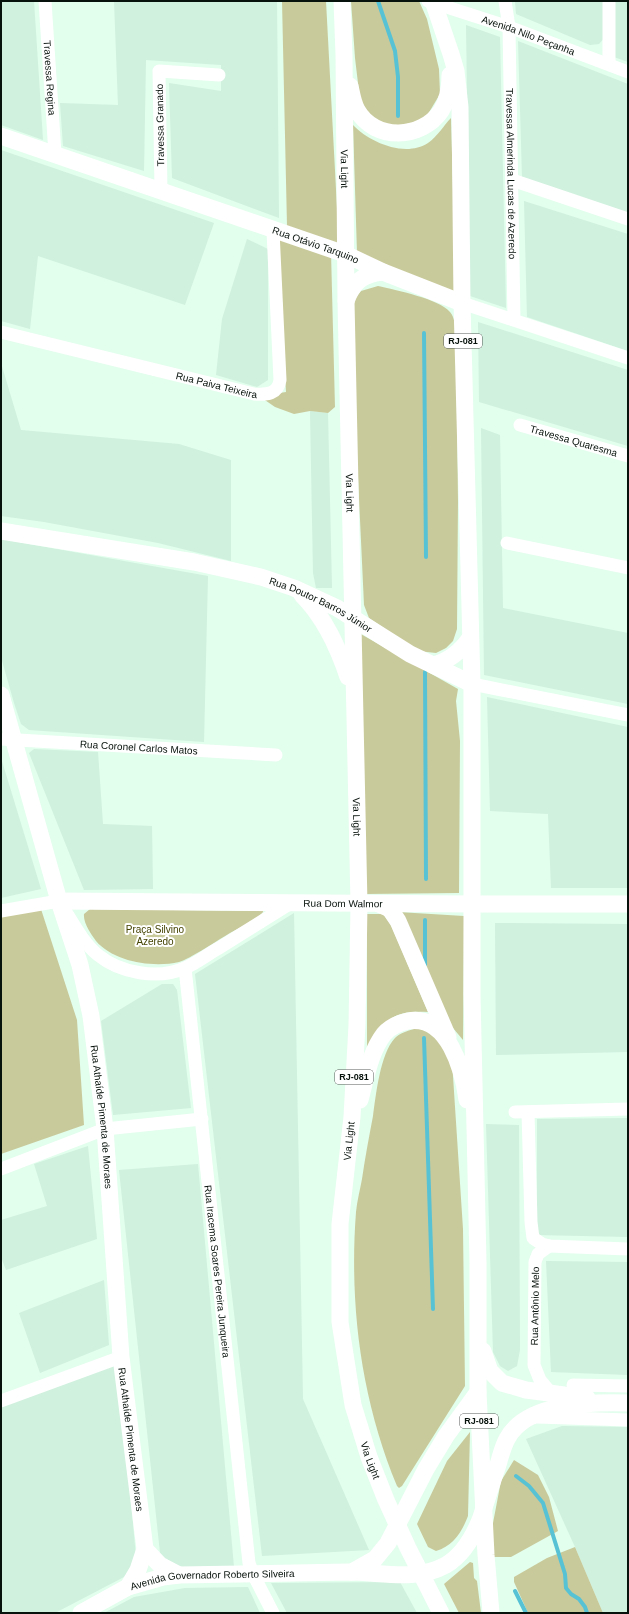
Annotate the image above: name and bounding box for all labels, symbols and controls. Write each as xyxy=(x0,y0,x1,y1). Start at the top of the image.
street label: Avenida Nilo Peçanha xyxy=(480,13,577,57)
street label: Travessa Regina xyxy=(42,40,58,116)
street label: Travessa Granado xyxy=(154,83,166,166)
street label: Travessa Almerinda Lucas de Azeredo xyxy=(505,88,518,260)
street label: Via Light xyxy=(339,150,351,189)
street label: Rua Otávio Tarquino xyxy=(271,224,361,266)
road number: RJ-081 xyxy=(444,334,482,348)
street label: Rua Paiva Teixeira xyxy=(175,370,258,400)
street label: Travessa Quaresma xyxy=(529,423,619,458)
street label: Via Light xyxy=(344,473,356,513)
street label: Rua Doutor Barros Júnior xyxy=(268,575,375,635)
street label: Rua Coronel Carlos Matos xyxy=(80,738,198,756)
street label: Via Light xyxy=(351,797,363,837)
street label: Rua Dom Walmor xyxy=(303,897,383,909)
park label: Praça Silvino Azeredo xyxy=(126,924,185,947)
street label: Rua Athaíde Pimenta de Moraes xyxy=(89,1044,115,1189)
road number: RJ-081 xyxy=(335,1070,373,1084)
street label: Via Light xyxy=(342,1121,357,1161)
street label: Rua Iracema Soares Pereira Junqueira xyxy=(203,1184,232,1359)
street label: Rua Antônio Melo xyxy=(529,1266,541,1346)
street label: Rua Athaíde Pimenta de Moraes xyxy=(117,1367,146,1512)
road number: RJ-081 xyxy=(460,1414,498,1428)
street label: Via Light xyxy=(359,1440,383,1481)
street label: Avenida Governador Roberto Silveira xyxy=(129,1567,295,1592)

